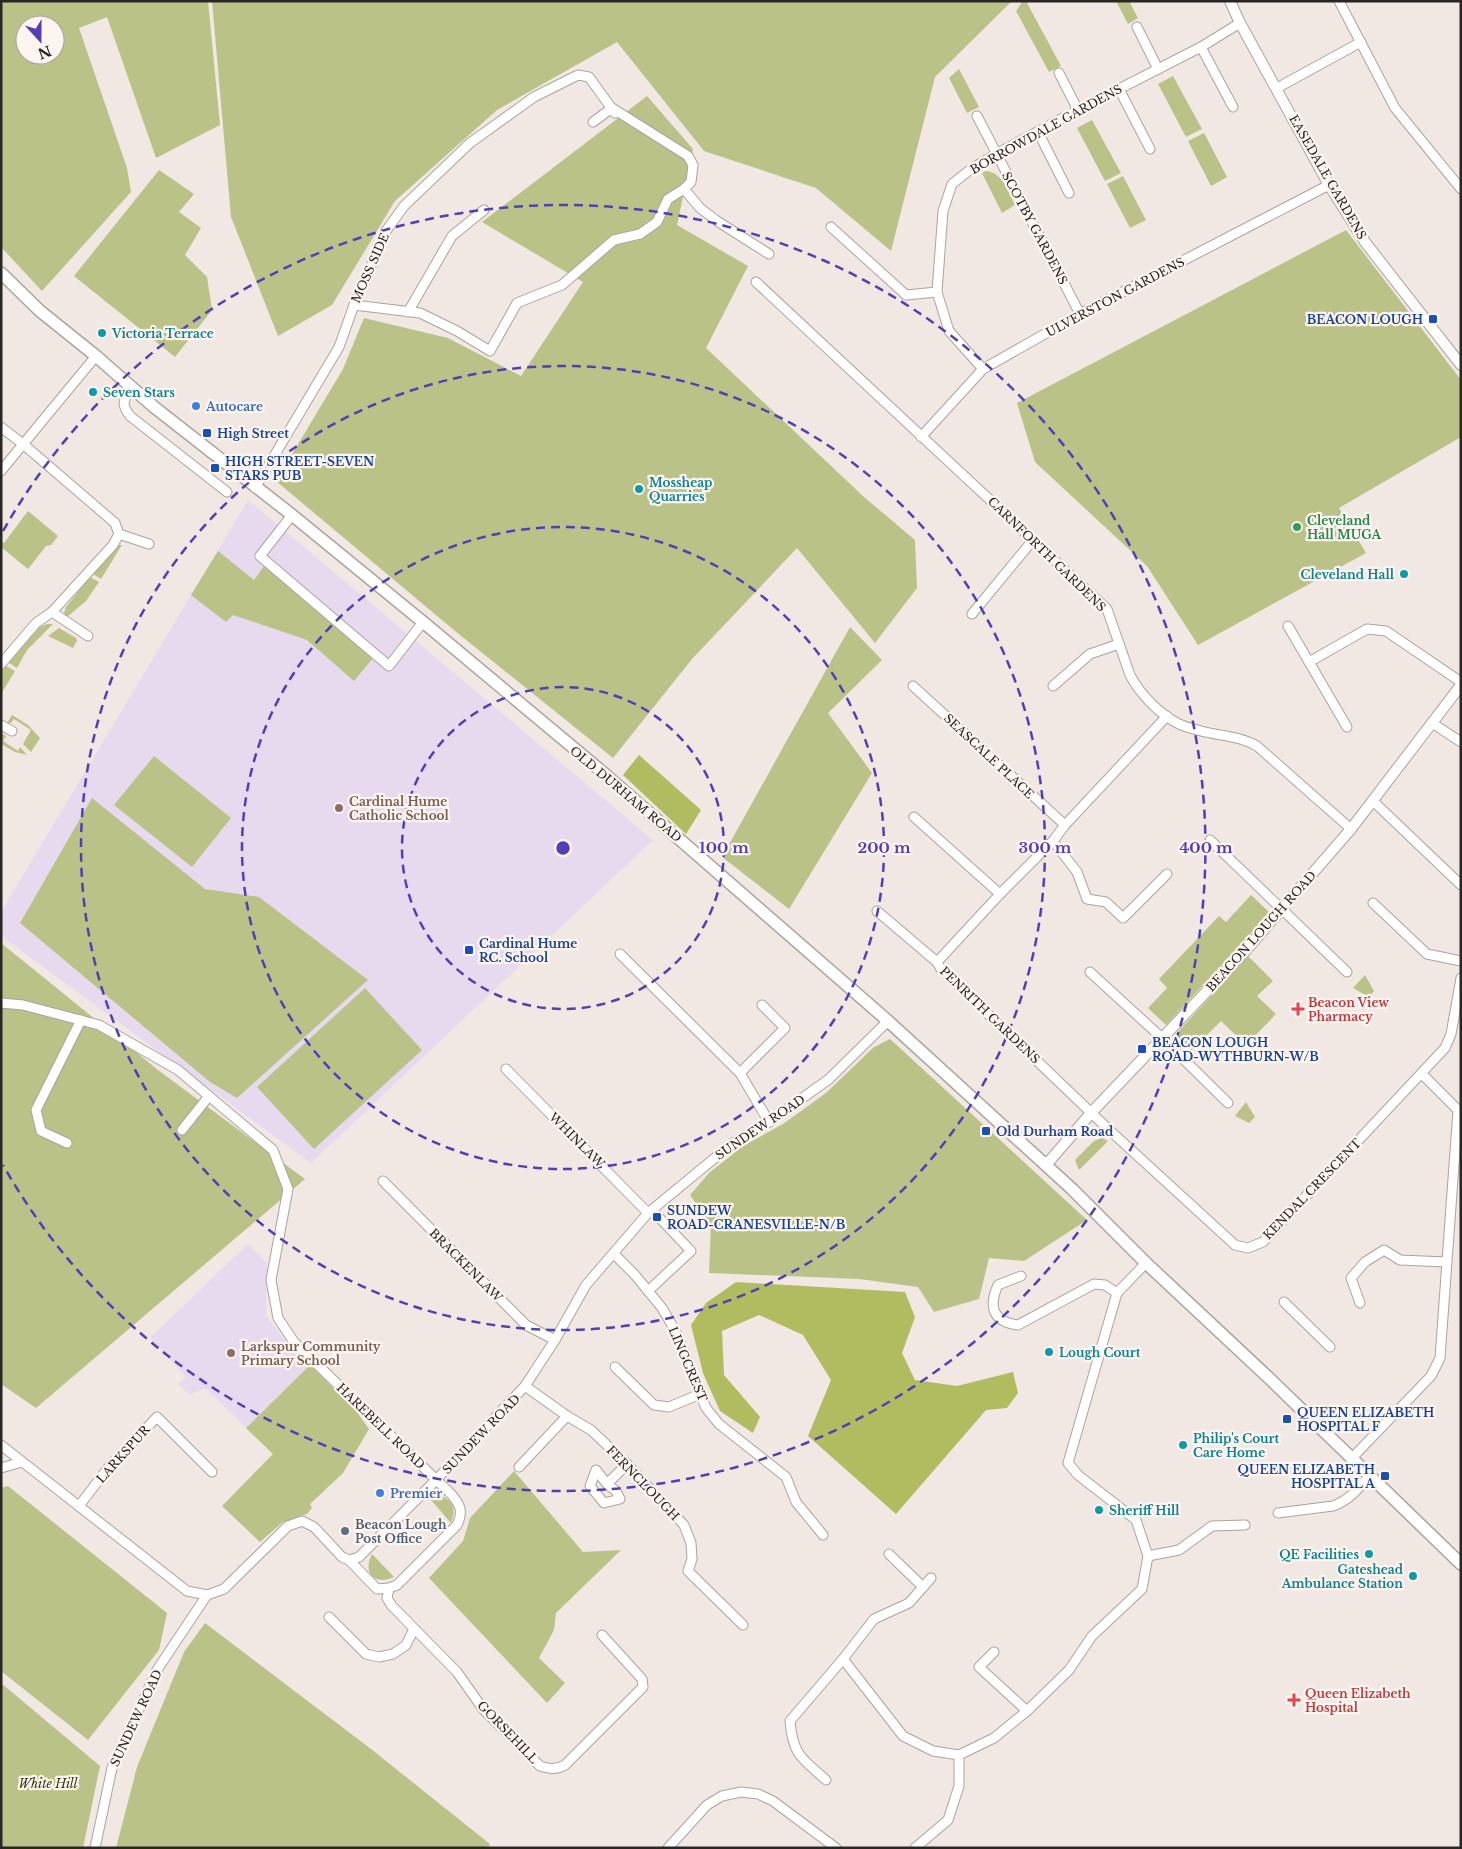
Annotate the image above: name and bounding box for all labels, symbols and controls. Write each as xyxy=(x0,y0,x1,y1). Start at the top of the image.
north arrow xyxy=(15,15,65,65)
text: N xyxy=(35,41,54,63)
street label: BORROWDALE GARDENS xyxy=(967,81,1125,177)
street label: EASEDALE GARDENS xyxy=(1286,112,1370,242)
street label: SCOTBY GARDENS xyxy=(999,169,1071,287)
street label: MOSS SIDE xyxy=(348,230,392,305)
street label: ULVERSTON GARDENS xyxy=(1043,254,1187,340)
place label: BEACON LOUGH xyxy=(1307,312,1423,327)
marker: BEACON LOUGH xyxy=(1427,313,1439,325)
place label: Victoria Terrace xyxy=(111,326,214,341)
marker: Victoria Terrace xyxy=(96,327,108,339)
place label: Seven Stars xyxy=(103,385,175,400)
marker: Seven Stars xyxy=(87,386,99,398)
place label: Autocare xyxy=(205,399,263,414)
marker: Autocare xyxy=(190,400,202,412)
place label: High Street xyxy=(217,426,289,441)
marker: High Street xyxy=(201,427,213,439)
place label: HIGH STREET-SEVEN STARS PUB xyxy=(225,454,375,483)
marker: HIGH STREET-SEVEN STARS PUB xyxy=(209,462,221,474)
place label: Mossheap Quarries xyxy=(649,475,712,504)
marker: Mossheap Quarries xyxy=(633,483,645,495)
street label: CARNFORTH GARDENS xyxy=(985,494,1109,615)
place label: Cleveland Hall MUGA xyxy=(1307,513,1382,542)
marker: Cleveland Hall MUGA xyxy=(1291,521,1303,533)
place label: Cleveland Hall xyxy=(1301,567,1395,582)
marker: Cleveland Hall xyxy=(1398,568,1410,580)
street label: SEASCALE PLACE xyxy=(941,710,1037,802)
street label: OLD DURHAM ROAD xyxy=(567,743,685,845)
place label: Cardinal Hume Catholic School xyxy=(349,794,450,823)
marker: Cardinal Hume Catholic School xyxy=(333,802,345,814)
text: 100 m xyxy=(699,838,749,857)
text: 200 m xyxy=(858,838,911,857)
text: 300 m xyxy=(1019,838,1072,857)
text: 400 m xyxy=(1179,838,1233,857)
centre of rings xyxy=(554,839,572,857)
street label: BEACON LOUGH ROAD xyxy=(1203,868,1319,994)
place label: Cardinal Hume RC. School xyxy=(479,936,577,965)
marker: Cardinal Hume RC. School xyxy=(463,944,475,956)
street label: PENRITH GARDENS xyxy=(937,963,1043,1067)
place label: Beacon View Pharmacy xyxy=(1308,995,1389,1024)
marker: Beacon View Pharmacy xyxy=(1292,1003,1304,1015)
place label: BEACON LOUGH ROAD-WYTHBURN-W/B xyxy=(1152,1035,1319,1064)
marker: BEACON LOUGH ROAD-WYTHBURN-W/B xyxy=(1136,1043,1148,1055)
street label: SUNDEW ROAD xyxy=(712,1091,808,1163)
street label: WHINLAW xyxy=(545,1108,608,1171)
place label: Old Durham Road xyxy=(996,1124,1114,1139)
marker: Old Durham Road xyxy=(980,1125,992,1137)
street label: KENDAL CRESCENT xyxy=(1260,1135,1364,1243)
place label: SUNDEW ROAD-CRANESVILLE-N/B xyxy=(667,1203,846,1232)
marker: SUNDEW ROAD-CRANESVILLE-N/B xyxy=(651,1211,663,1223)
street label: BRACKENLAW xyxy=(426,1225,506,1305)
street label: LINGCREST xyxy=(665,1324,711,1404)
place label: Larkspur Community Primary School xyxy=(241,1339,381,1368)
place label: Lough Court xyxy=(1059,1345,1141,1360)
marker: Lough Court xyxy=(1043,1346,1055,1358)
marker: Larkspur Community Primary School xyxy=(225,1347,237,1359)
street label: HAREBELL ROAD xyxy=(334,1380,428,1472)
street label: SUNDEW ROAD xyxy=(439,1391,523,1477)
place label: QUEEN ELIZABETH HOSPITAL F xyxy=(1297,1405,1434,1434)
marker: QUEEN ELIZABETH HOSPITAL F xyxy=(1281,1413,1293,1425)
street label: LARKSPUR xyxy=(93,1422,153,1486)
place label: Philip's Court Care Home xyxy=(1193,1431,1280,1460)
marker: Philip's Court Care Home xyxy=(1177,1439,1189,1451)
street label: FERNCLOUGH xyxy=(604,1442,682,1524)
place label: QUEEN ELIZABETH HOSPITAL A xyxy=(1238,1462,1376,1491)
marker: QUEEN ELIZABETH HOSPITAL A xyxy=(1379,1470,1391,1482)
place label: Premier xyxy=(390,1486,442,1501)
marker: Premier xyxy=(374,1487,386,1499)
place label: Sheriff Hill xyxy=(1109,1503,1180,1518)
marker: Sheriff Hill xyxy=(1093,1504,1105,1516)
place label: Beacon Lough Post Office xyxy=(355,1517,447,1546)
marker: Beacon Lough Post Office xyxy=(339,1525,351,1537)
place label: QE Facilities xyxy=(1279,1547,1359,1562)
marker: QE Facilities xyxy=(1363,1548,1375,1560)
place label: Gateshead Ambulance Station xyxy=(1281,1562,1404,1591)
marker: Gateshead Ambulance Station xyxy=(1407,1570,1419,1582)
street label: SUNDEW ROAD xyxy=(107,1667,165,1769)
place label: Queen Elizabeth Hospital xyxy=(1305,1686,1411,1715)
marker: Queen Elizabeth Hospital xyxy=(1287,1693,1301,1707)
street label: GORSEHILL xyxy=(474,1698,542,1767)
park label: White Hill xyxy=(18,1776,78,1791)

